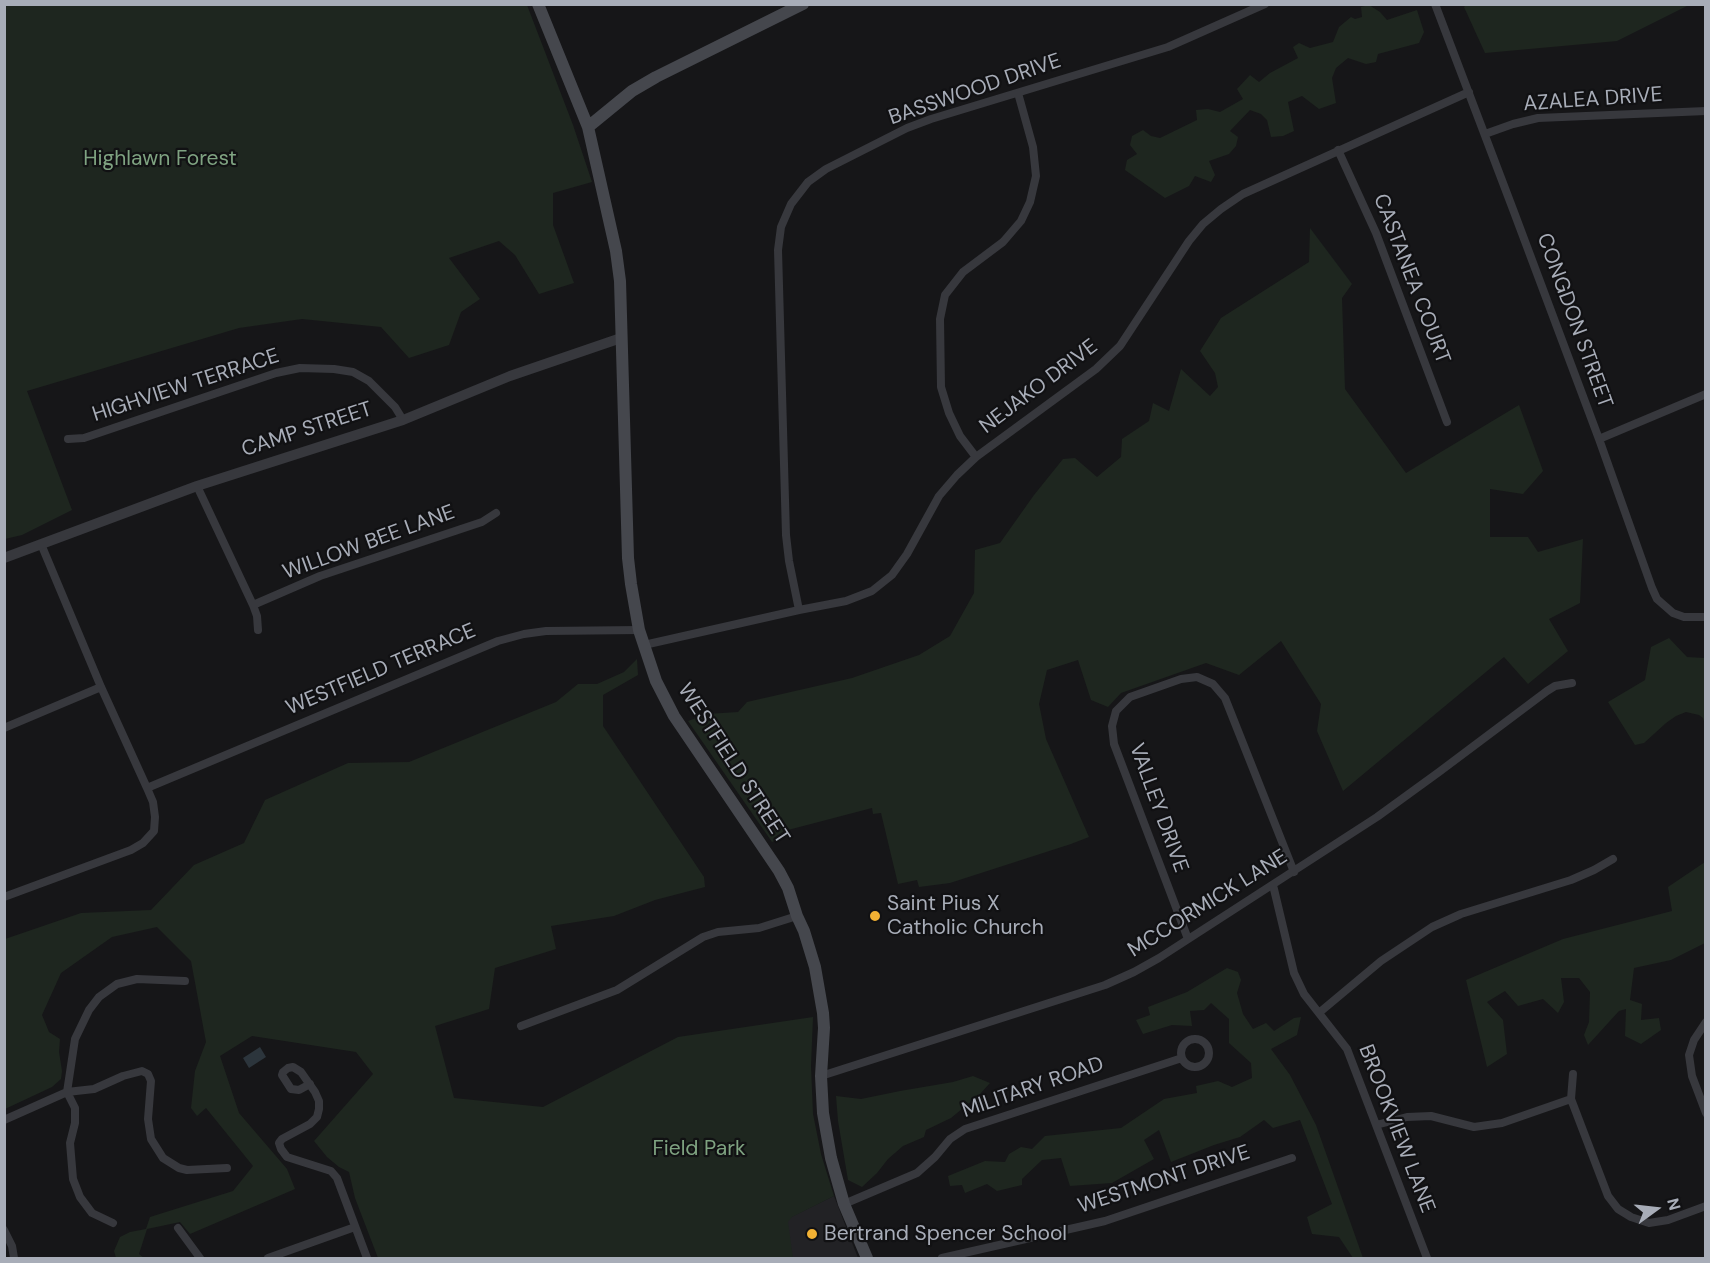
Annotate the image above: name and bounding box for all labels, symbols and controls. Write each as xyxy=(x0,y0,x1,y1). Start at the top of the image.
street label: BASSWOOD DRIVE xyxy=(886,49,1064,131)
street label: AZALEA DRIVE xyxy=(1523,83,1663,117)
park label: Highlawn Forest xyxy=(83,146,237,172)
street label: CASTANEA COURT xyxy=(1367,191,1455,367)
street label: CONGDON STREET xyxy=(1531,230,1617,412)
street label: NEJAKO DRIVE xyxy=(975,334,1103,440)
street label: HIGHVIEW TERRACE xyxy=(89,344,283,428)
street label: CAMP STREET xyxy=(239,397,375,463)
street label: WILLOW BEE LANE xyxy=(280,500,458,586)
street label: WESTFIELD TERRACE xyxy=(282,619,480,721)
street label: WESTFIELD STREET xyxy=(672,679,794,849)
street label: VALLEY DRIVE xyxy=(1123,740,1193,876)
street label: MCCORMICK LANE xyxy=(1124,845,1292,963)
place label: Saint Pius X Catholic Church xyxy=(887,891,1044,941)
marker: Saint Pius X Catholic Church xyxy=(868,909,882,923)
street label: BROOKVIEW LANE xyxy=(1352,1041,1440,1217)
street label: MILITARY ROAD xyxy=(959,1052,1107,1124)
park label: Field Park xyxy=(652,1136,746,1162)
street label: WESTMONT DRIVE xyxy=(1075,1140,1253,1220)
north arrow xyxy=(1626,1179,1686,1239)
text: N xyxy=(1662,1196,1686,1213)
place label: Bertrand Spencer School xyxy=(824,1221,1067,1247)
marker: Bertrand Spencer School xyxy=(805,1227,819,1241)

